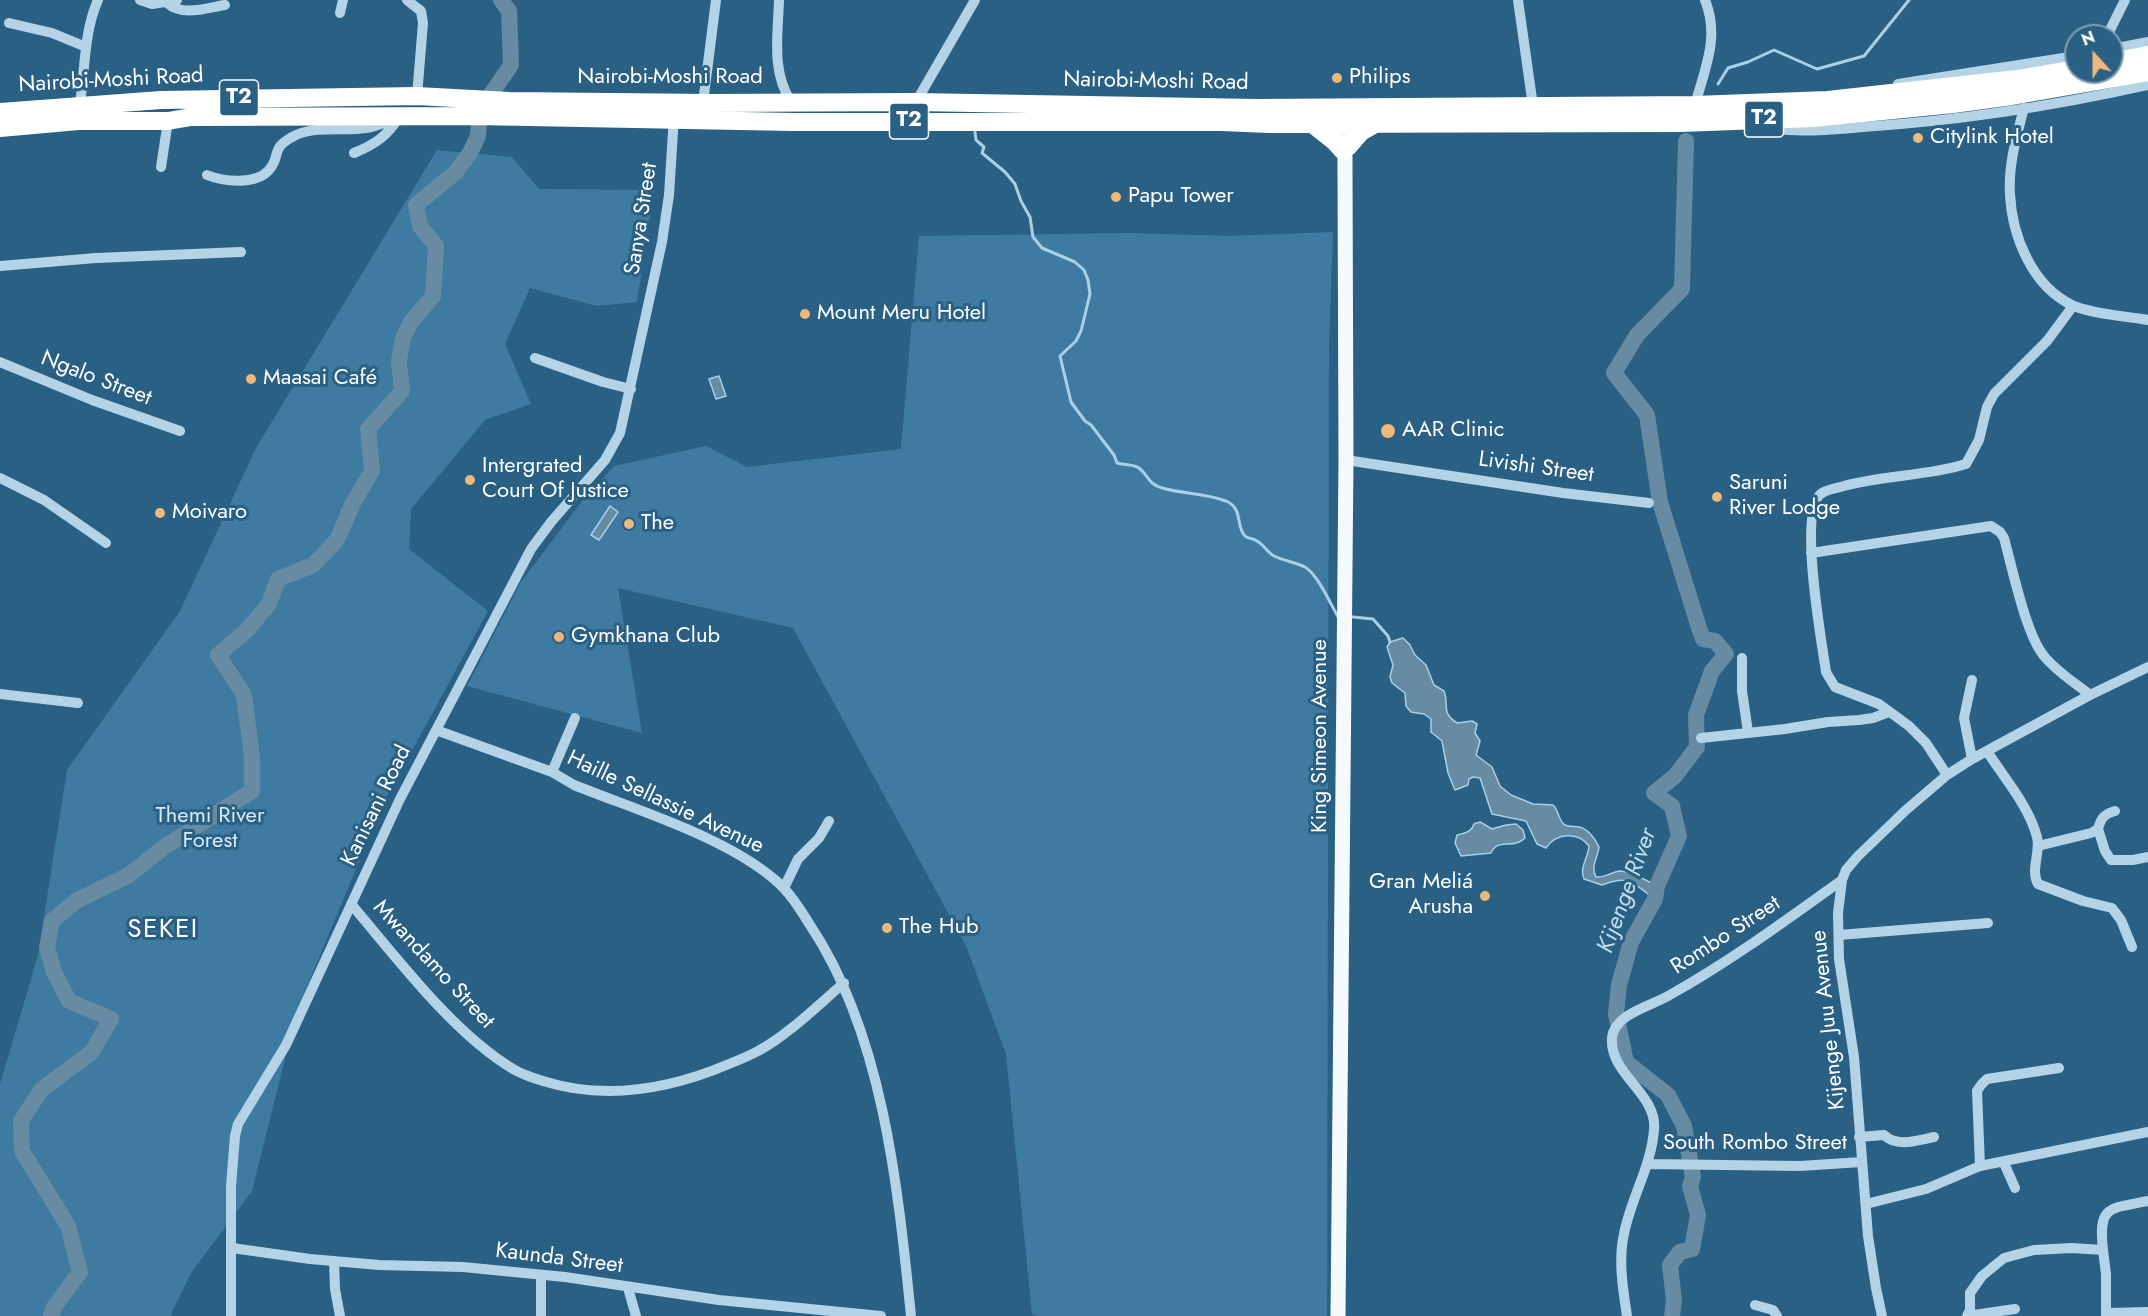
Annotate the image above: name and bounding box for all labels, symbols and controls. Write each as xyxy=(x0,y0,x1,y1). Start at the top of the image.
north arrow xyxy=(2064,24,2124,84)
text: N xyxy=(2078,26,2098,52)
street label: Nairobi-Moshi Road xyxy=(18,63,204,99)
street label: Nairobi-Moshi Road xyxy=(577,65,763,91)
place label: Philips xyxy=(1349,65,1411,91)
street label: Nairobi-Moshi Road xyxy=(1063,67,1249,97)
marker: Philips xyxy=(1330,71,1344,85)
road number: T2 xyxy=(220,80,258,116)
road number: T2 xyxy=(1744,101,1784,137)
road number: T2 xyxy=(890,103,928,139)
place label: Citylink Hotel xyxy=(1930,125,2054,151)
marker: Citylink Hotel xyxy=(1911,131,1925,145)
street label: Sanya Street xyxy=(620,161,664,277)
place label: Papu Tower xyxy=(1128,184,1234,210)
marker: Papu Tower xyxy=(1109,190,1123,204)
place label: Mount Meru Hotel xyxy=(817,301,986,327)
marker: Mount Meru Hotel xyxy=(798,307,812,321)
street label: Ngalo Street xyxy=(37,346,155,412)
place label: Maasai Café xyxy=(263,366,377,392)
marker: Maasai Café xyxy=(244,372,258,386)
place label: AAR Clinic xyxy=(1402,418,1504,444)
marker: AAR Clinic xyxy=(1379,422,1397,440)
street label: Livishi Street xyxy=(1477,447,1595,489)
place label: Intergrated Court Of Justice xyxy=(482,454,629,506)
place label: Saruni River Lodge xyxy=(1729,471,1840,522)
marker: Intergrated Court Of Justice xyxy=(463,473,477,487)
marker: Saruni River Lodge xyxy=(1710,490,1724,504)
place label: Moivaro xyxy=(172,500,247,526)
marker: Moivaro xyxy=(153,506,167,520)
place label: The xyxy=(641,511,674,537)
marker: The xyxy=(622,517,636,531)
place label: Gymkhana Club xyxy=(571,624,720,650)
marker: Gymkhana Club xyxy=(552,630,566,644)
street label: King Simeon Avenue xyxy=(1308,639,1334,833)
street label: Kanisani Road xyxy=(336,741,418,871)
street label: Haille Sellassie Avenue xyxy=(562,746,768,860)
park label: Themi River Forest xyxy=(156,804,264,855)
water label: Kijenge River xyxy=(1592,825,1664,957)
place label: Gran Meliá Arusha xyxy=(1369,870,1473,921)
marker: Gran Meliá Arusha xyxy=(1478,889,1492,903)
street label: Rombo Street xyxy=(1666,891,1786,981)
street label: Mwandamo Street xyxy=(367,895,499,1035)
district label: SEKEI xyxy=(127,915,199,947)
place label: The Hub xyxy=(899,915,979,941)
marker: The Hub xyxy=(880,921,894,935)
street label: Kijenge Juu Avenue xyxy=(1806,929,1852,1111)
street label: South Rombo Street xyxy=(1663,1131,1847,1157)
street label: Kaunda Street xyxy=(494,1238,624,1280)

